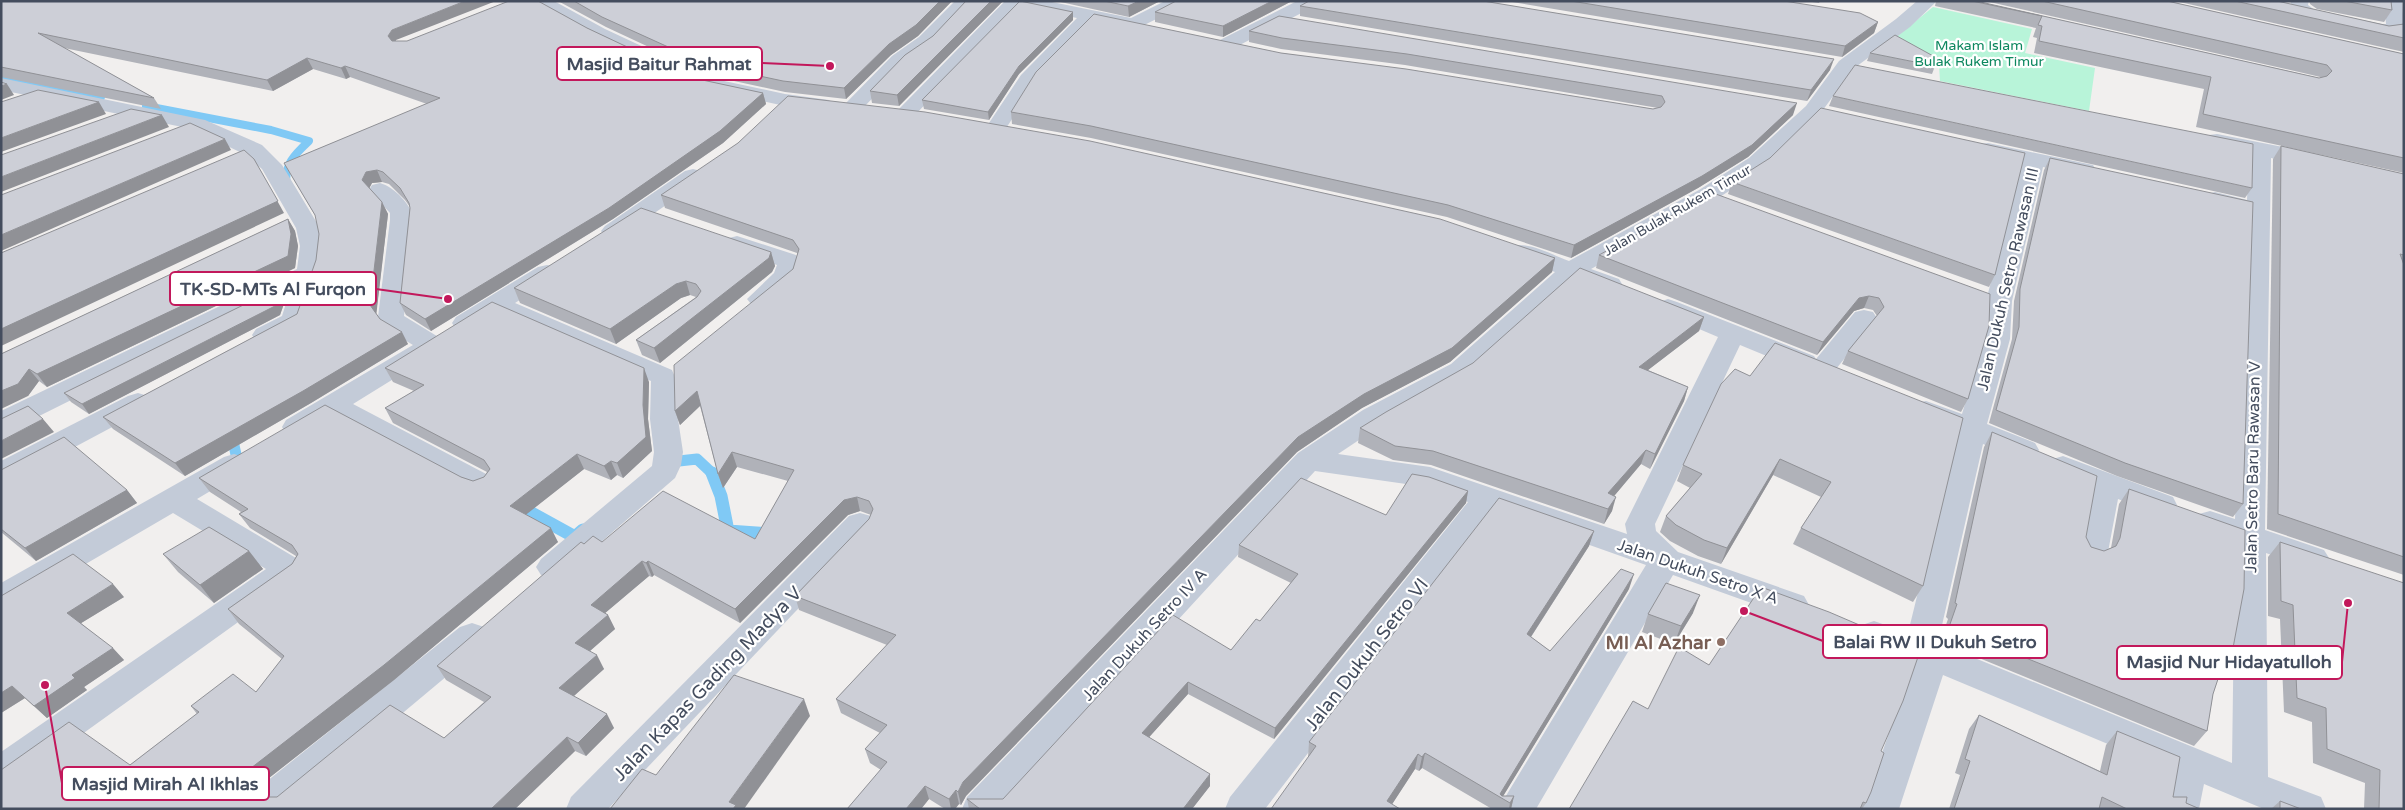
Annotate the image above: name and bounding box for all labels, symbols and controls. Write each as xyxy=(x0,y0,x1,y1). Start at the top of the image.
park label: Makam Islam Bulak Rukem Timur xyxy=(1914,37,2044,70)
callout: Masjid Baitur Rahmat xyxy=(557,47,762,80)
text: Masjid Baitur Rahmat xyxy=(567,53,752,75)
street label: Jalan Bulak Rukem Timur xyxy=(1600,161,1755,260)
street label: Jalan Dukuh Setro Rawasan III xyxy=(1973,166,2043,393)
callout: TK-SD-MTs Al Furqon xyxy=(170,272,376,305)
text: TK-SD-MTs Al Furqon xyxy=(179,278,366,300)
street label: Jalan Setro Baru Rawasan V xyxy=(2241,361,2265,573)
street label: Jalan Dukuh Setro X A xyxy=(1615,535,1781,609)
street label: Jalan Dukuh Setro IV A xyxy=(1078,564,1211,705)
street label: Jalan Dukuh Setro VI xyxy=(1300,574,1433,735)
street label: Jalan Kapas Gading Madya V xyxy=(609,582,807,785)
callout: Balai RW II Dukuh Setro xyxy=(1823,625,2047,658)
text: Balai RW II Dukuh Setro xyxy=(1833,631,2037,653)
place label: MI Al Azhar xyxy=(1605,632,1712,654)
marker: MI Al Azhar xyxy=(1715,636,1727,648)
callout: Masjid Nur Hidayatulloh xyxy=(2117,646,2342,679)
text: Masjid Nur Hidayatulloh xyxy=(2126,651,2332,673)
callout: Masjid Mirah Al Ikhlas xyxy=(62,767,269,800)
text: Masjid Mirah Al Ikhlas xyxy=(71,773,259,795)

